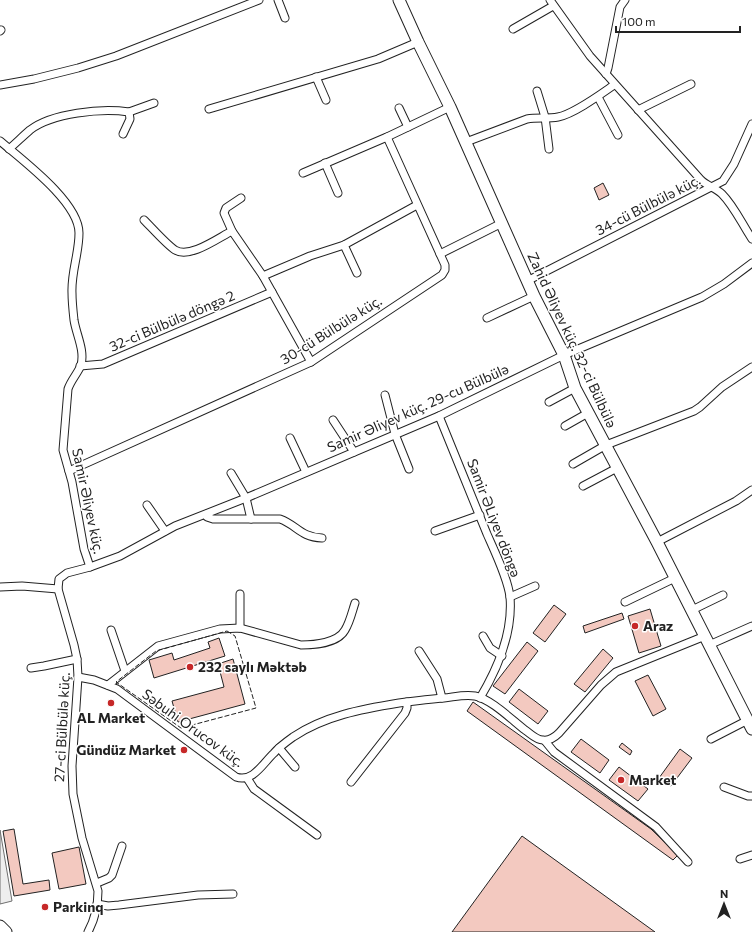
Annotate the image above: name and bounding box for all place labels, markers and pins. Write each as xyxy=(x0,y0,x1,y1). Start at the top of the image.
place label: Araz xyxy=(643,617,673,634)
marker: Araz xyxy=(630,621,640,631)
place label: 232 saylı Məktəb xyxy=(198,658,307,675)
marker: 232 saylı Məktəb xyxy=(185,662,195,672)
marker: AL Market xyxy=(106,698,116,708)
place label: AL Market xyxy=(77,709,145,726)
place label: Gündüz Market xyxy=(76,741,176,758)
marker: Gündüz Market xyxy=(179,745,189,755)
place label: Market xyxy=(629,771,676,788)
marker: Market xyxy=(616,775,626,785)
place label: Parkinq xyxy=(53,898,104,915)
marker: Parkinq xyxy=(40,902,50,912)

